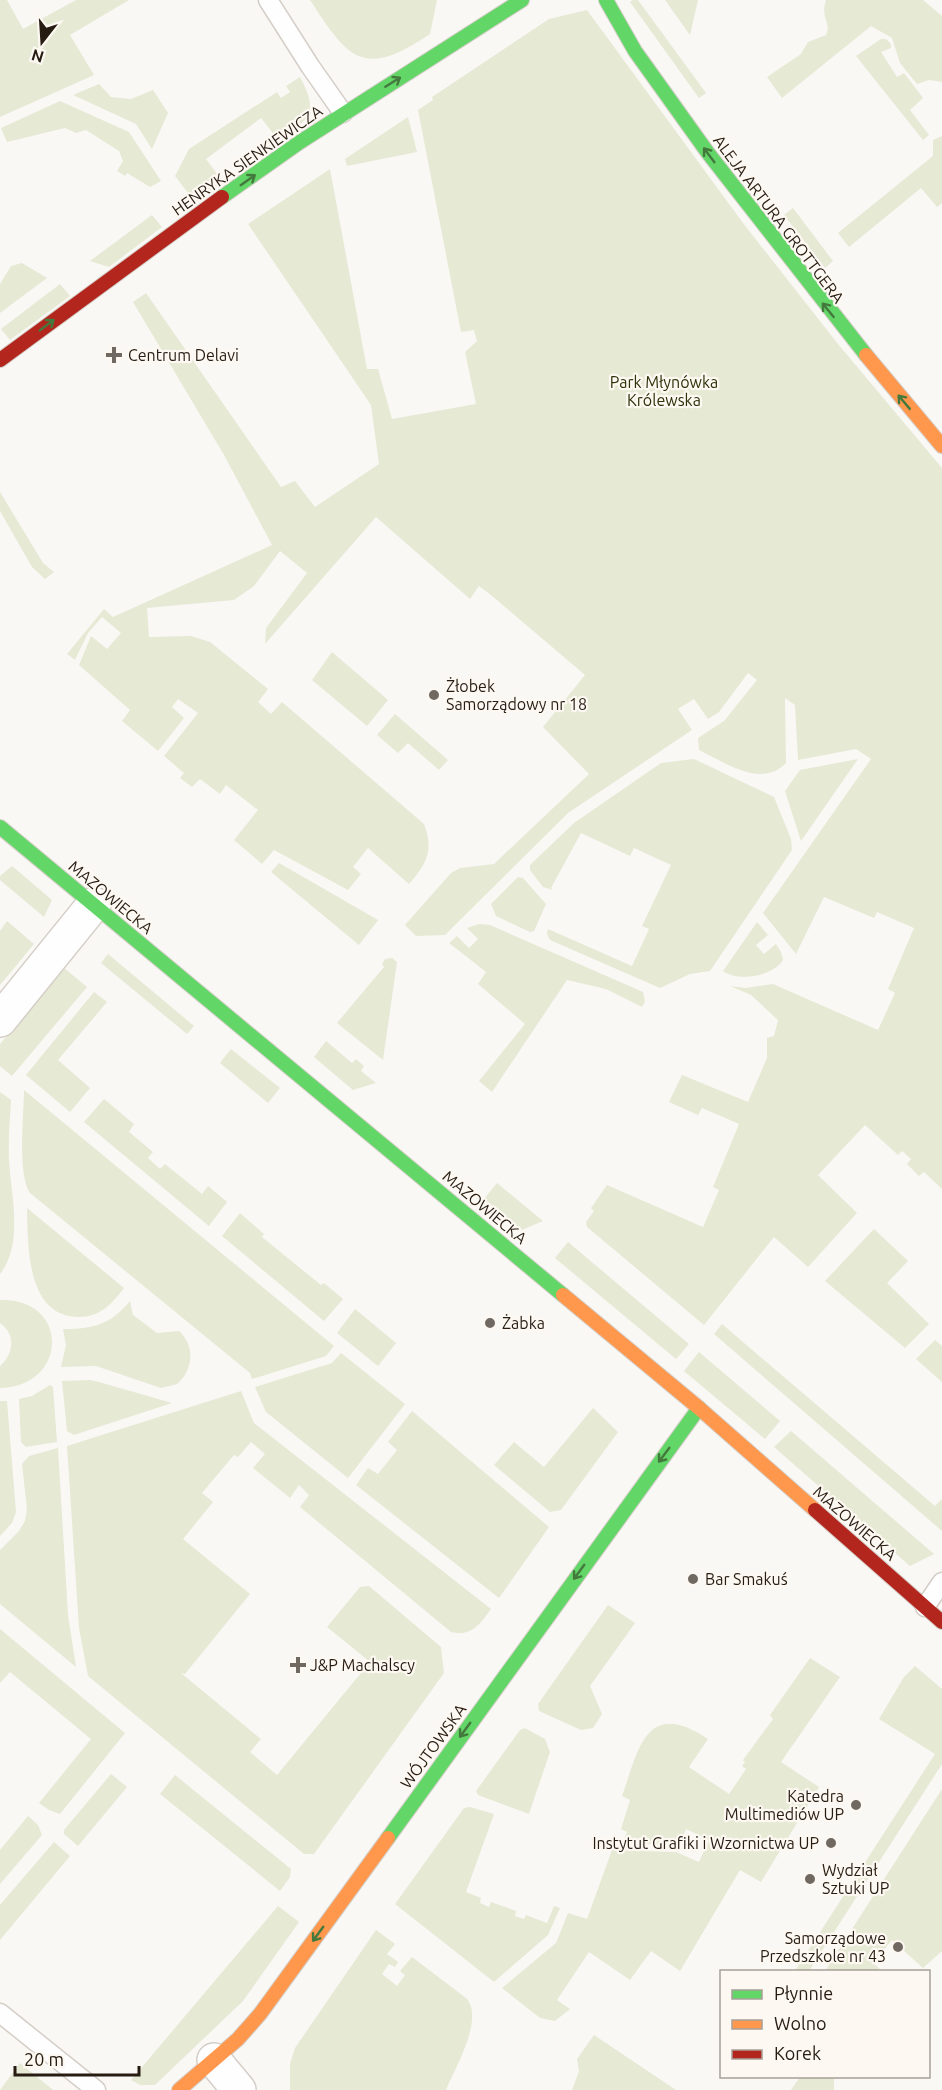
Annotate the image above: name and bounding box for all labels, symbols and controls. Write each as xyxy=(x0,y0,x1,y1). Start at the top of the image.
north arrow xyxy=(12,12,72,72)
text: N xyxy=(29,46,46,67)
one-way arrow xyxy=(384,76,401,88)
street label: HENRYKA SIENKIEWICZA xyxy=(168,101,326,219)
street label: ALEJA ARTURA GROTTGERA xyxy=(710,132,848,307)
one-way arrow xyxy=(703,147,716,163)
one-way arrow xyxy=(239,174,255,186)
one-way arrow xyxy=(821,302,834,318)
one-way arrow xyxy=(39,319,55,332)
marker: Centrum Delavi xyxy=(105,346,123,364)
place label: Centrum Delavi xyxy=(128,346,239,364)
park label: Park Młynówka Królewska xyxy=(610,373,718,409)
one-way arrow xyxy=(897,395,911,410)
place label: Żłobek Samorządowy nr 18 xyxy=(446,677,587,713)
marker: Żłobek Samorządowy nr 18 xyxy=(427,688,441,702)
street label: MAZOWIECKA xyxy=(65,857,157,938)
street label: MAZOWIECKA xyxy=(439,1167,531,1248)
place label: Żabka xyxy=(502,1314,545,1332)
marker: Żabka xyxy=(483,1316,497,1330)
one-way arrow xyxy=(658,1447,671,1463)
street label: MAZOWIECKA xyxy=(810,1482,901,1564)
one-way arrow xyxy=(573,1563,585,1579)
place label: Bar Smakuś xyxy=(705,1570,788,1588)
marker: Bar Smakuś xyxy=(686,1572,700,1586)
place label: J&P Machalscy xyxy=(310,1656,415,1674)
marker: J&P Machalscy xyxy=(291,1658,305,1672)
street label: WÓJTOWSKA xyxy=(396,1699,470,1792)
one-way arrow xyxy=(459,1722,471,1738)
place label: Katedra Multimediów UP xyxy=(725,1787,844,1823)
marker: Katedra Multimediów UP xyxy=(849,1798,863,1812)
place label: Instytut Grafiki i Wzornictwa UP xyxy=(592,1834,819,1852)
marker: Instytut Grafiki i Wzornictwa UP xyxy=(824,1836,838,1850)
place label: Wydział Sztuki UP xyxy=(822,1861,889,1897)
marker: Wydział Sztuki UP xyxy=(803,1872,817,1886)
one-way arrow xyxy=(312,1925,324,1941)
place label: Samorządowe Przedszkole nr 43 xyxy=(760,1929,886,1965)
marker: Samorządowe Przedszkole nr 43 xyxy=(891,1940,905,1954)
legend xyxy=(720,1970,930,2078)
text: Płynnie xyxy=(774,1983,833,2003)
text: Wolno xyxy=(774,2013,826,2033)
scale bar xyxy=(15,2039,140,2077)
text: Korek xyxy=(774,2043,821,2063)
text: 20 m xyxy=(24,2049,64,2069)

